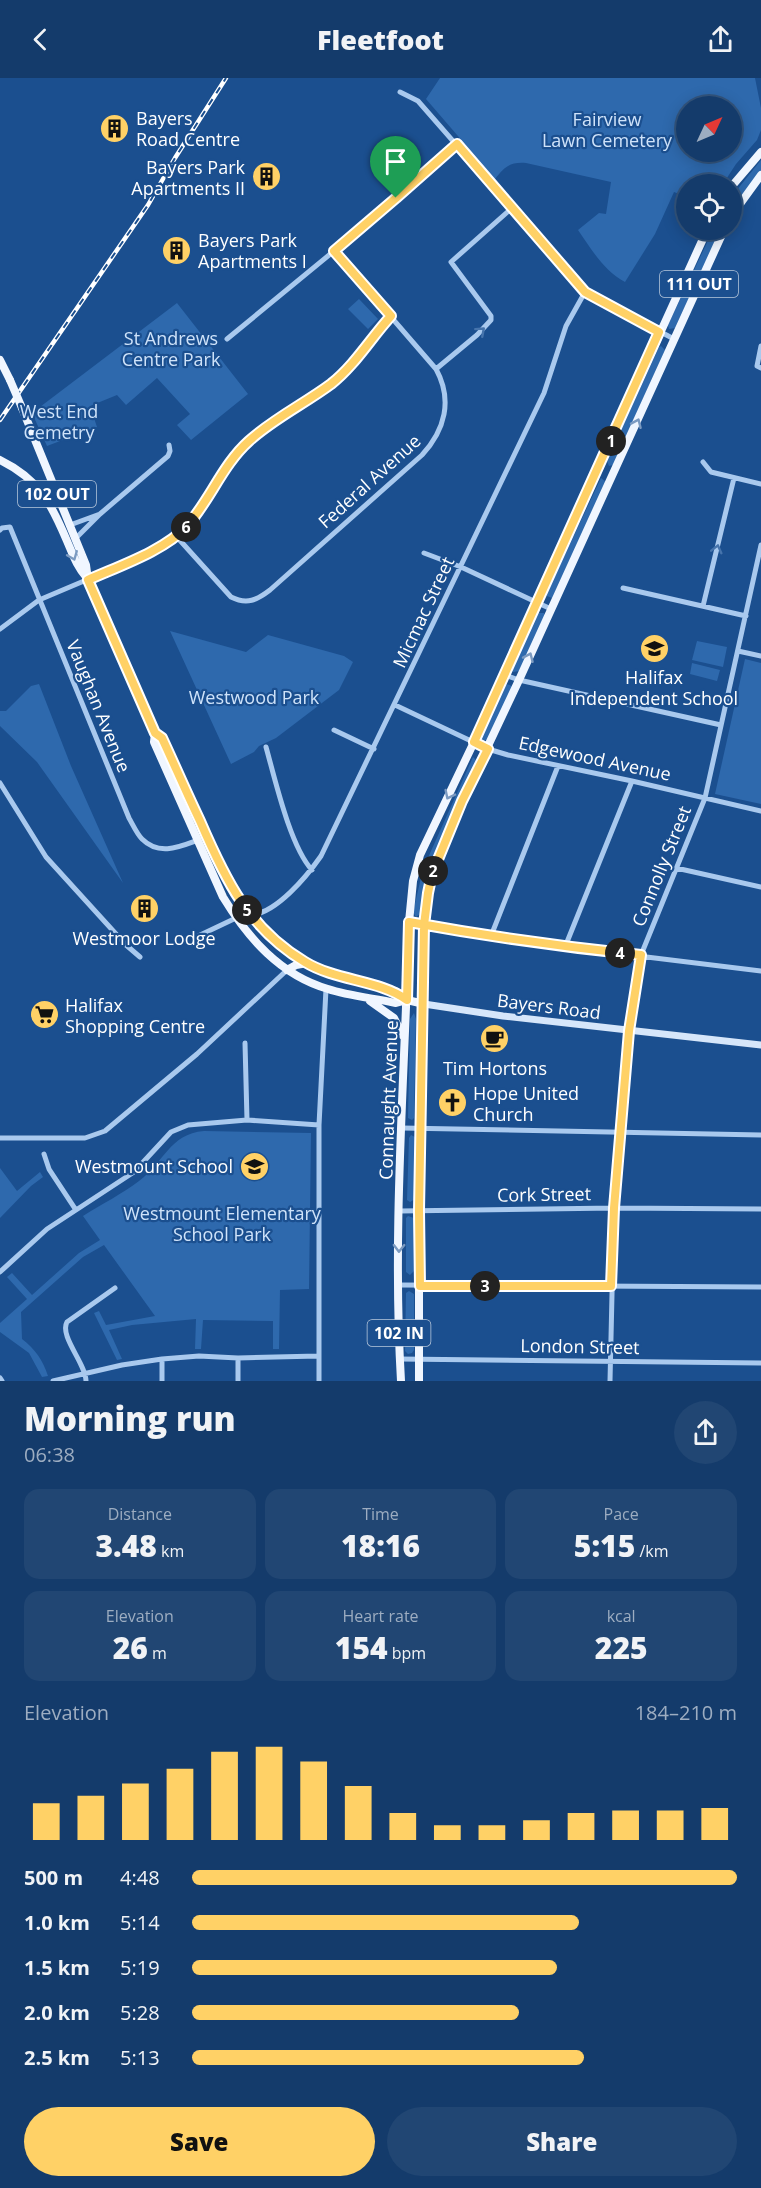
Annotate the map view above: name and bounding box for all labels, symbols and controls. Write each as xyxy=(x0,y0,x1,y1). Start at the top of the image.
text: Fleetfoot xyxy=(317,21,444,58)
icon: back xyxy=(24,23,57,56)
icon: share xyxy=(704,23,737,56)
north arrow xyxy=(676,96,742,162)
map controls xyxy=(676,96,742,240)
place label: Bayers Road Centre xyxy=(136,106,240,151)
park label: Fairview Lawn Cemetery xyxy=(542,107,673,152)
building icon: Bayers Road Centre xyxy=(99,112,131,144)
pin xyxy=(370,136,421,198)
icon: arrive xyxy=(379,145,412,178)
place label: Bayers Park Apartments II xyxy=(131,155,246,200)
building icon: Bayers Park Apartments II xyxy=(250,161,282,193)
button: locate xyxy=(676,174,742,240)
place label: Bayers Park Apartments I xyxy=(198,228,307,273)
building icon: Bayers Park Apartments I xyxy=(161,234,193,266)
road number: 111 OUT xyxy=(660,271,738,297)
park label: St Andrews Centre Park xyxy=(122,326,221,371)
one-way arrow xyxy=(474,327,485,338)
park label: West End Cemetry xyxy=(20,399,98,444)
one-way arrow xyxy=(629,418,641,429)
pin: 1 xyxy=(596,426,626,456)
street label: Federal Avenue xyxy=(313,429,425,533)
text: 1 xyxy=(606,430,616,452)
road number: 102 OUT xyxy=(18,481,96,507)
pin: 6 xyxy=(171,512,201,542)
text: 6 xyxy=(181,516,191,538)
one-way arrow xyxy=(710,544,723,554)
one-way arrow xyxy=(66,549,78,560)
street label: Micmac Street xyxy=(387,553,459,671)
school or university icon: Halifax Independent School xyxy=(638,632,670,664)
street label: Vaughan Avenue xyxy=(61,636,137,776)
one-way arrow xyxy=(522,653,534,664)
place label: Halifax Independent School xyxy=(570,665,738,710)
park label: Westwood Park xyxy=(189,685,320,709)
street label: Edgewood Avenue xyxy=(517,730,673,786)
one-way arrow xyxy=(444,788,456,799)
street label: Connolly Street xyxy=(626,802,696,930)
pin: 2 xyxy=(418,856,448,886)
text: 2 xyxy=(428,860,438,882)
building icon: Westmoor Lodge xyxy=(128,893,160,925)
pin: 5 xyxy=(232,895,262,925)
text: 5 xyxy=(242,899,252,921)
place label: Westmoor Lodge xyxy=(72,926,216,950)
pin: 4 xyxy=(605,938,635,968)
text: 4 xyxy=(615,942,625,964)
street label: Bayers Road xyxy=(496,988,602,1024)
place label: Halifax Shopping Centre xyxy=(65,993,205,1038)
supermarket icon: Halifax Shopping Centre xyxy=(28,999,60,1031)
street label: Connaught Avenue xyxy=(373,1020,403,1180)
cafe icon: Tim Hortons xyxy=(479,1023,511,1055)
place label: Tim Hortons xyxy=(443,1056,547,1080)
place label: Hope United Church xyxy=(473,1081,579,1126)
church icon: Hope United Church xyxy=(436,1087,468,1119)
school or university icon: Westmount School xyxy=(238,1150,270,1182)
place label: Westmount School xyxy=(75,1154,233,1178)
street label: Cork Street xyxy=(497,1181,591,1207)
park label: Westmount Elementary School Park xyxy=(123,1201,322,1246)
one-way arrow xyxy=(393,1243,405,1252)
pin: 3 xyxy=(470,1271,500,1301)
text: 3 xyxy=(480,1275,490,1297)
road number: 102 IN xyxy=(368,1320,430,1346)
street label: London Street xyxy=(520,1333,640,1359)
text: Morning run xyxy=(24,1396,236,1441)
button: share xyxy=(674,1401,737,1464)
text: 06:38 xyxy=(24,1441,75,1468)
text: Distance xyxy=(108,1503,172,1525)
text: Time xyxy=(362,1503,399,1525)
text: Pace xyxy=(604,1503,639,1525)
text: 3.48 xyxy=(95,1525,157,1566)
text: 18:16 xyxy=(341,1525,420,1566)
text: 5:15 xyxy=(574,1525,635,1566)
text: km xyxy=(157,1540,184,1562)
text: /km xyxy=(635,1540,668,1562)
text: Elevation xyxy=(106,1605,174,1627)
text: Heart rate xyxy=(342,1605,419,1627)
text: kcal xyxy=(607,1605,636,1627)
text: 26 xyxy=(113,1627,148,1668)
text: 154 xyxy=(335,1627,388,1668)
text: 225 xyxy=(595,1627,648,1668)
text: m xyxy=(148,1642,167,1664)
text: bpm xyxy=(388,1642,426,1664)
text: Elevation xyxy=(24,1699,109,1726)
text: 184–210 m xyxy=(635,1699,737,1726)
text: 500 m xyxy=(24,1864,83,1891)
text: 4:48 xyxy=(120,1864,160,1891)
text: 1.0 km xyxy=(24,1909,90,1936)
text: 5:14 xyxy=(120,1909,160,1936)
text: 1.5 km xyxy=(24,1954,90,1981)
text: 5:19 xyxy=(120,1954,160,1981)
text: 2.0 km xyxy=(24,1999,90,2026)
text: 5:28 xyxy=(120,1999,160,2026)
text: 2.5 km xyxy=(24,2044,90,2071)
text: 5:13 xyxy=(120,2044,160,2071)
button: Save xyxy=(24,2107,375,2176)
button: Share xyxy=(387,2107,737,2176)

